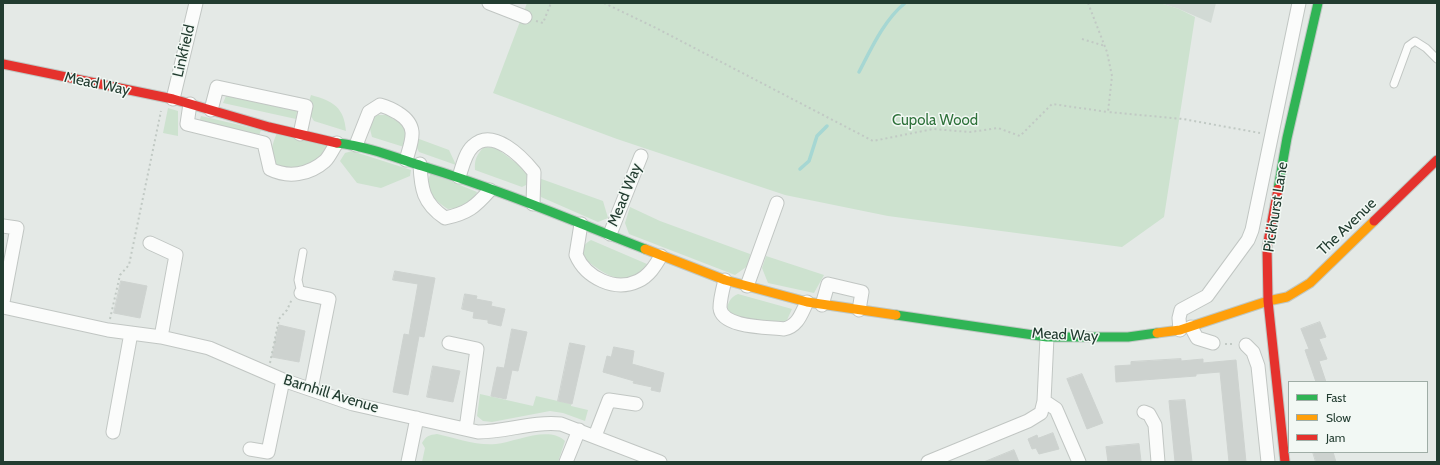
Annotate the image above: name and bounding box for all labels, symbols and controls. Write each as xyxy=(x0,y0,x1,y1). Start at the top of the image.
street label: Linkfield xyxy=(169,23,199,79)
street label: Mead Way xyxy=(63,68,131,100)
park label: Cupola Wood xyxy=(892,112,978,130)
street label: Pickhurst Lane xyxy=(1260,160,1292,254)
street label: Mead Way xyxy=(604,161,646,229)
street label: The Avenue xyxy=(1314,195,1380,259)
street label: Mead Way xyxy=(1031,324,1099,346)
street label: Barnhill Avenue xyxy=(281,371,381,417)
legend xyxy=(1288,381,1428,453)
text: Fast xyxy=(1326,390,1346,405)
text: Slow xyxy=(1326,410,1351,425)
text: Jam xyxy=(1326,430,1345,445)

